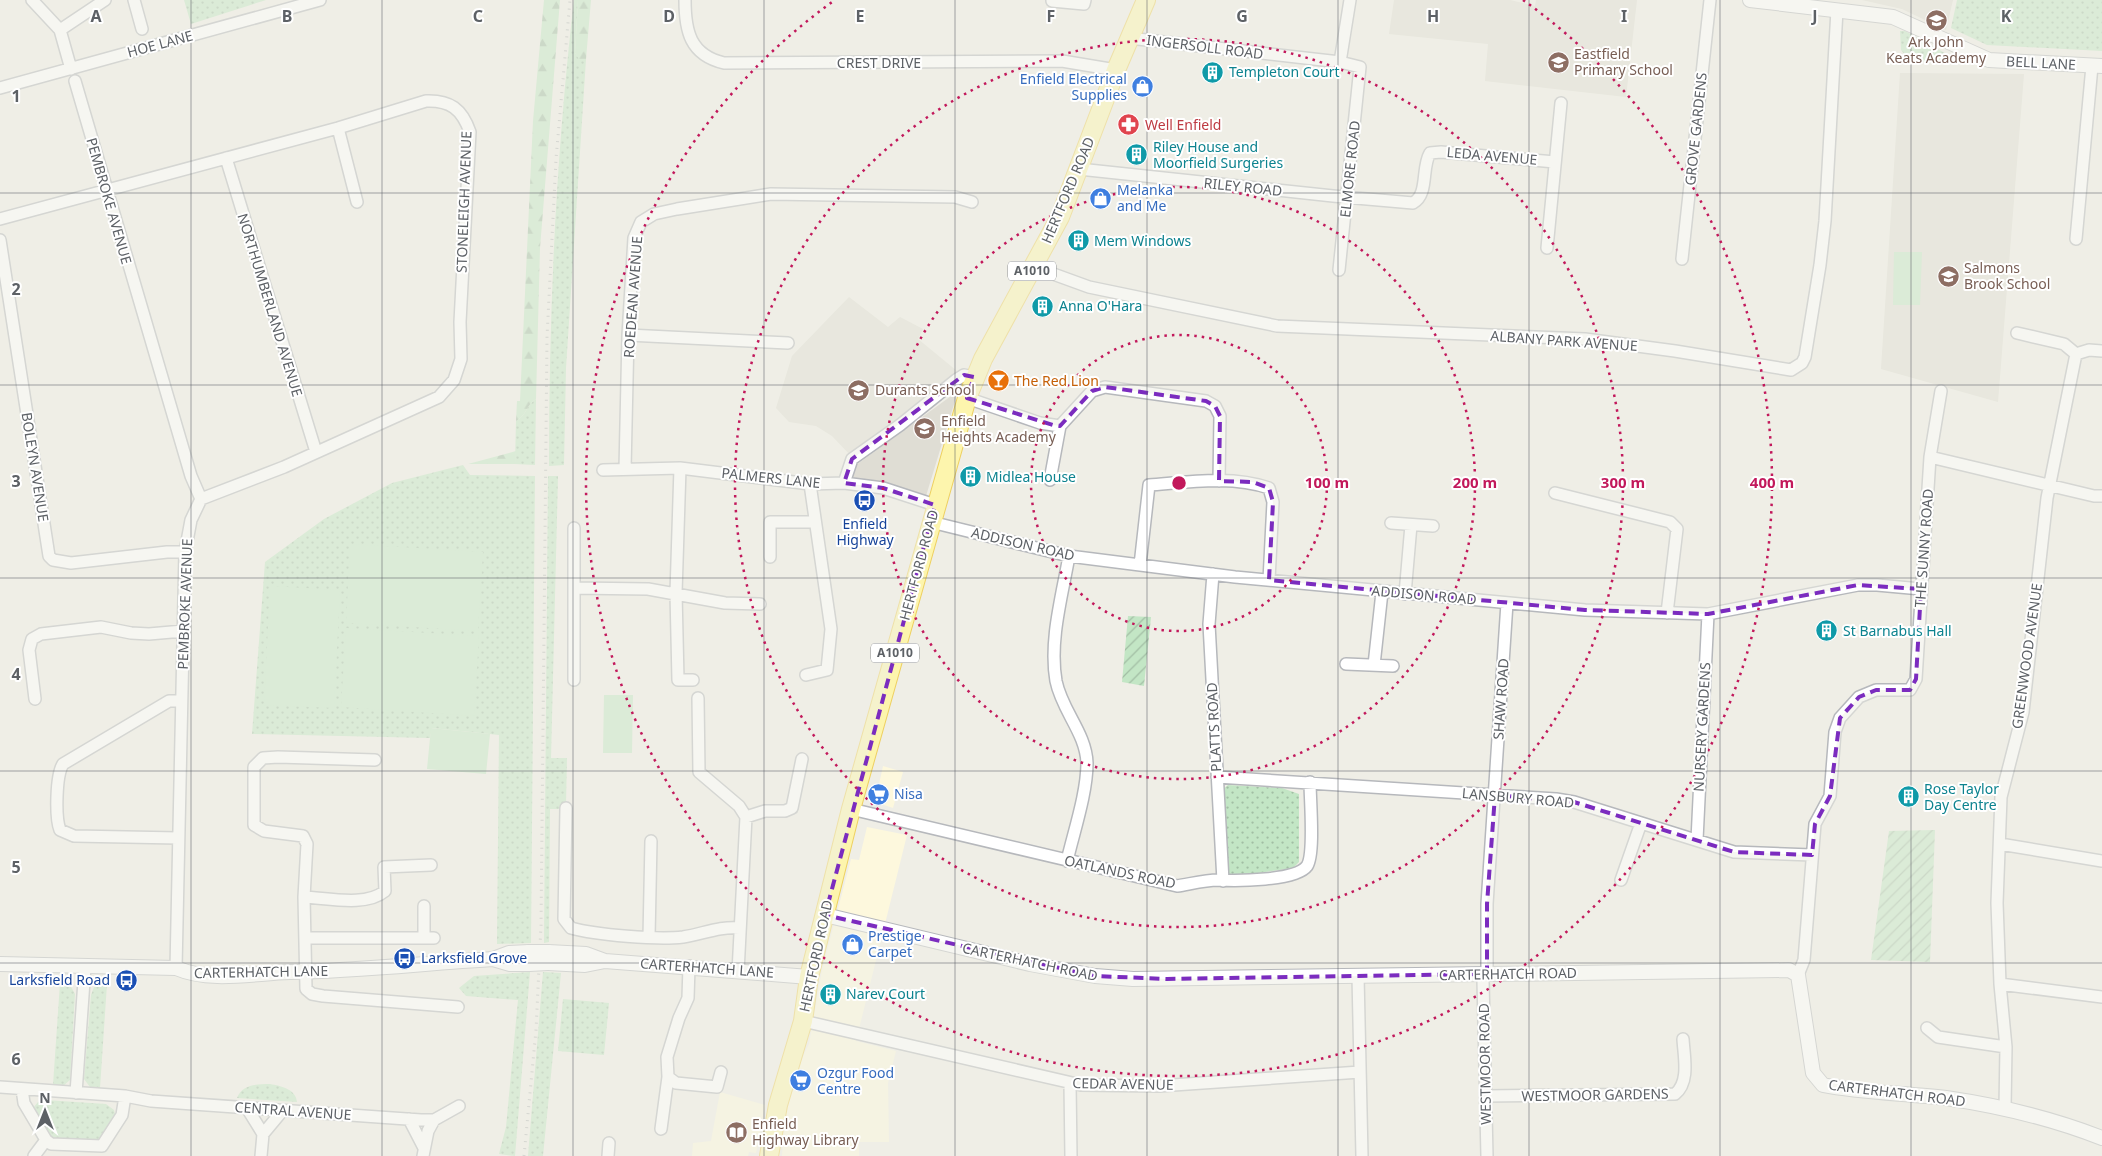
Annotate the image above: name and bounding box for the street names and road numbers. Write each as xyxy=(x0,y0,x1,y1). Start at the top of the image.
street label: HOE LANE xyxy=(125,26,195,61)
street label: INGERSOLL ROAD xyxy=(1146,30,1265,63)
street label: BELL LANE xyxy=(2006,51,2076,74)
street label: CREST DRIVE xyxy=(837,53,921,72)
street label: GROVE GARDENS xyxy=(1680,71,1711,186)
street label: ELMORE ROAD xyxy=(1335,120,1364,218)
street label: STONELEIGH AVENUE xyxy=(452,131,475,273)
street label: HERTFORD ROAD xyxy=(1037,134,1099,246)
street label: PEMBROKE AVENUE xyxy=(82,135,137,266)
street label: LEDA AVENUE xyxy=(1446,142,1538,169)
street label: RILEY ROAD xyxy=(1203,173,1283,200)
street label: NORTHUMBERLAND AVENUE xyxy=(233,211,307,399)
street label: ROEDEAN AVENUE xyxy=(619,236,646,358)
road number: A1010 xyxy=(1008,262,1056,280)
street label: ALBANY PARK AVENUE xyxy=(1490,326,1638,355)
street label: BOLEYN AVENUE xyxy=(17,411,54,523)
street label: PALMERS LANE xyxy=(721,463,821,492)
street label: THE SUNNY ROAD xyxy=(1910,488,1937,608)
street label: HERTFORD ROAD xyxy=(895,507,942,622)
street label: ADDISON ROAD xyxy=(970,522,1077,565)
street label: PEMBROKE AVENUE xyxy=(173,538,196,670)
street label: ADDISON ROAD xyxy=(1371,580,1477,609)
street label: GREENWOOD AVENUE xyxy=(2007,582,2046,730)
road number: A1010 xyxy=(871,644,919,662)
street label: SHAW ROAD xyxy=(1488,658,1513,740)
street label: NURSERY GARDENS xyxy=(1689,662,1714,792)
street label: PLATTS ROAD xyxy=(1202,682,1225,772)
street label: LANSBURY ROAD xyxy=(1461,783,1575,812)
street label: OATLANDS ROAD xyxy=(1063,850,1178,893)
street label: HERTFORD ROAD xyxy=(794,898,837,1014)
street label: CARTERHATCH ROAD xyxy=(961,938,1100,985)
street label: CARTERHATCH LANE xyxy=(639,953,775,982)
street label: CARTERHATCH LANE xyxy=(194,961,328,982)
street label: CARTERHATCH ROAD xyxy=(1439,963,1577,984)
street label: WESTMOOR ROAD xyxy=(1474,1003,1495,1125)
street label: CEDAR AVENUE xyxy=(1072,1073,1174,1094)
street label: CARTERHATCH ROAD xyxy=(1827,1075,1967,1110)
street label: WESTMOOR GARDENS xyxy=(1521,1084,1669,1105)
street label: CENTRAL AVENUE xyxy=(234,1097,352,1124)

